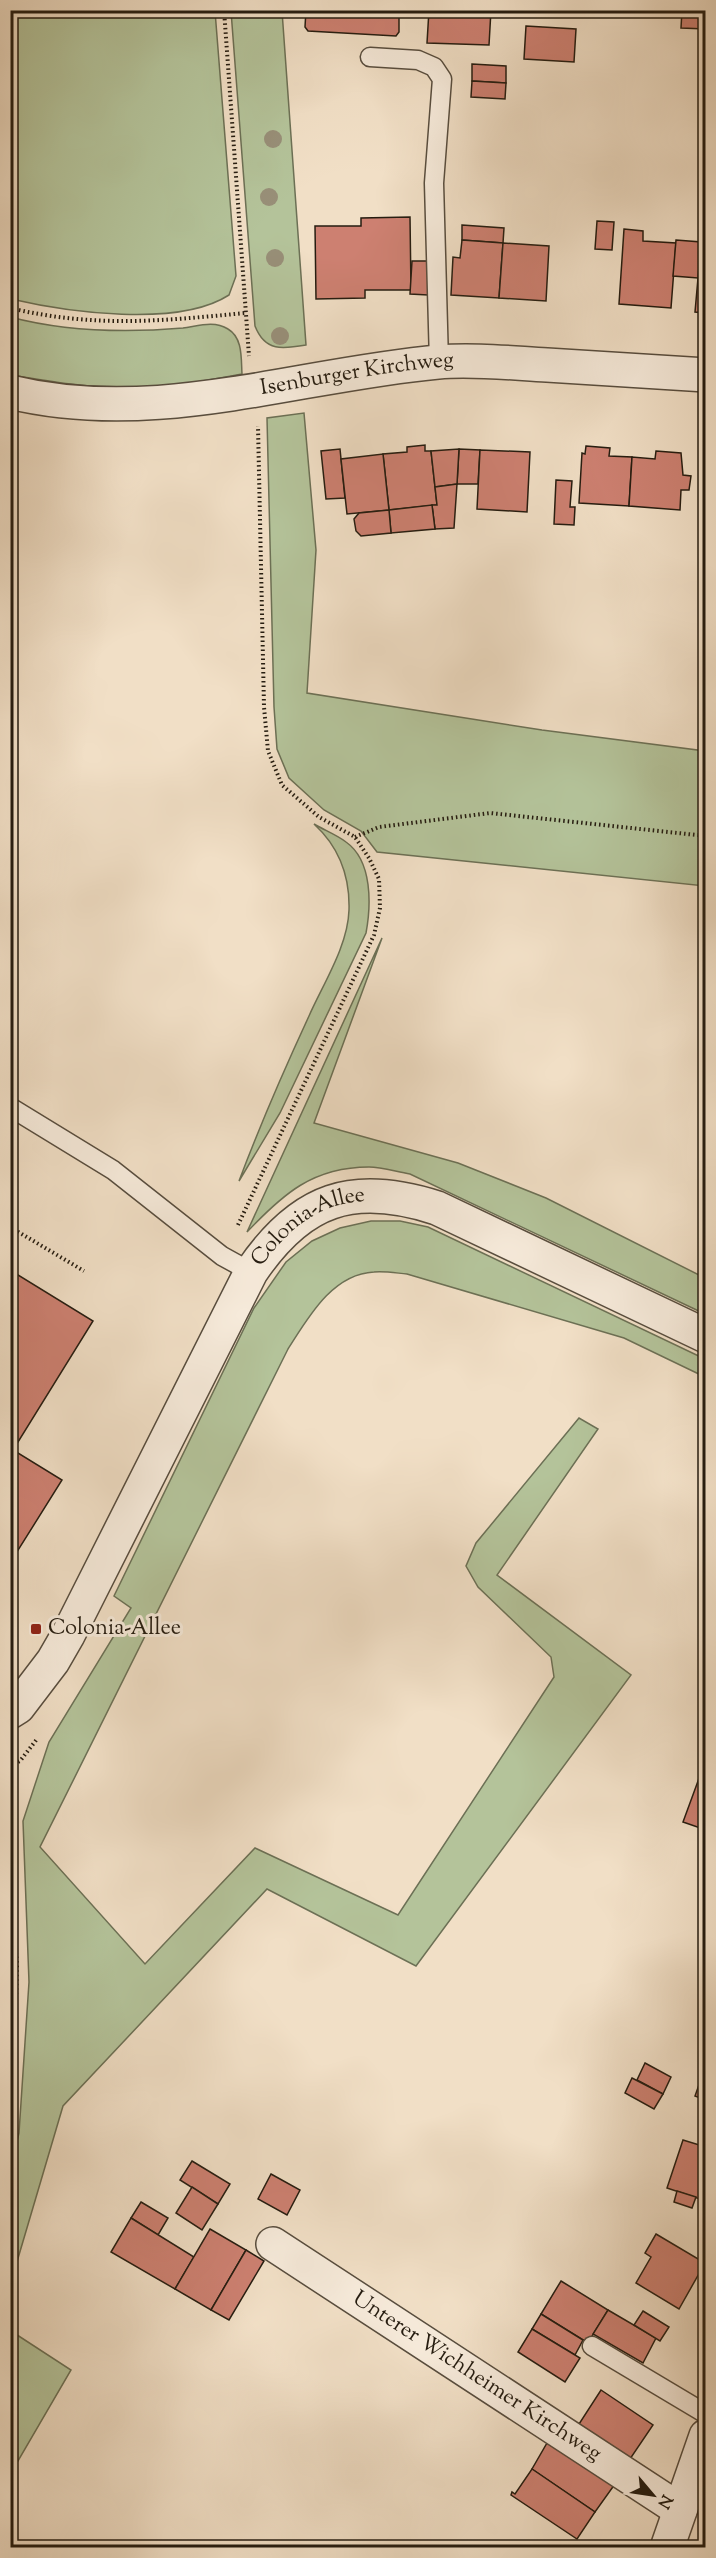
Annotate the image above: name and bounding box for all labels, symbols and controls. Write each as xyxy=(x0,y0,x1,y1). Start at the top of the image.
street label: Isenburger Kirchweg xyxy=(258,345,455,405)
street label: Colonia-Allee xyxy=(244,1180,366,1274)
place label: Colonia-Allee xyxy=(48,1613,181,1645)
marker: Colonia-Allee xyxy=(29,1622,43,1636)
street label: Unterer Wichheimer Kirchweg xyxy=(345,2284,608,2470)
north arrow xyxy=(623,2465,683,2525)
text: N xyxy=(651,2490,677,2512)

